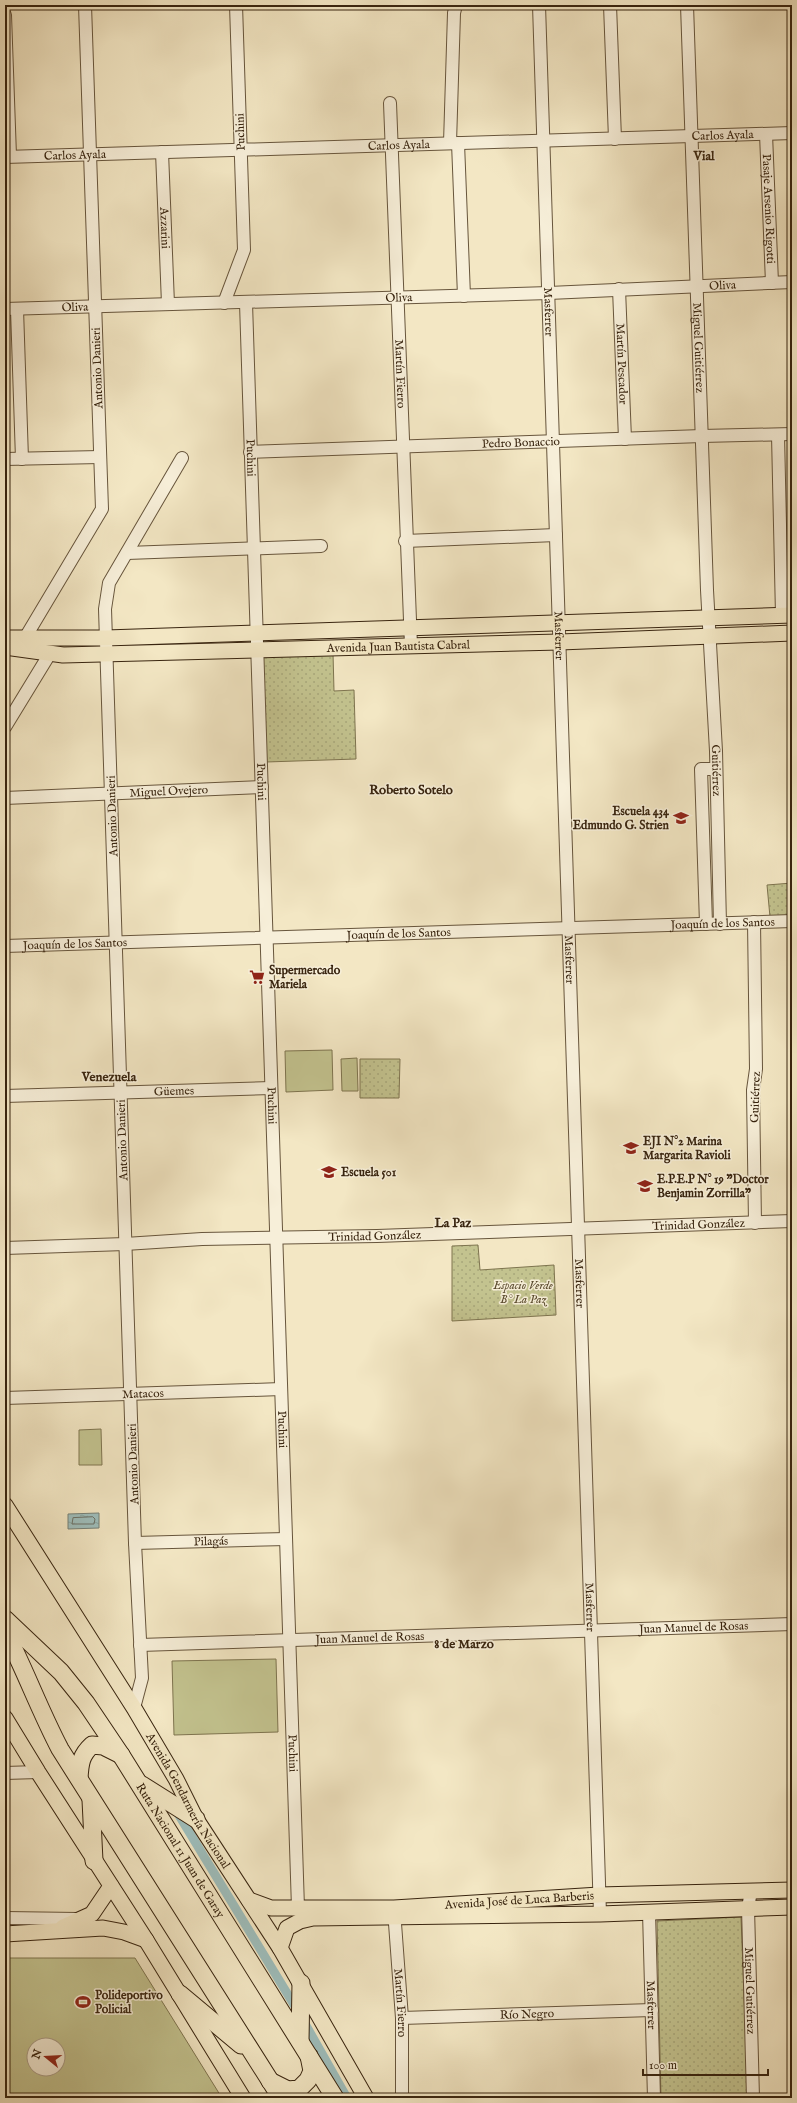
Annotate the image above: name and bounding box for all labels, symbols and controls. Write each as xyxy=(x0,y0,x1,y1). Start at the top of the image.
street label: Puchini xyxy=(232,113,249,151)
street label: Carlos Ayala xyxy=(691,127,755,144)
street label: Carlos Ayala xyxy=(368,137,431,154)
street label: Carlos Ayala xyxy=(44,147,107,164)
district label: Vial xyxy=(692,148,715,165)
street label: Pasaje Arsenio Rigotti xyxy=(759,154,778,264)
street label: Azzarini xyxy=(156,206,173,249)
street label: Oliva xyxy=(709,278,737,294)
street label: Masferrer xyxy=(540,287,557,337)
street label: Oliva xyxy=(385,290,413,306)
street label: Oliva xyxy=(61,300,89,315)
street label: Miguel Guitiérrez xyxy=(689,302,707,394)
street label: Martín Pescador xyxy=(612,323,631,406)
street label: Antonio Danieri xyxy=(89,327,106,410)
street label: Martín Fierro xyxy=(391,339,409,409)
street label: Pedro Bonaccio xyxy=(482,434,561,452)
street label: Puchini xyxy=(242,439,259,477)
street label: Masferrer xyxy=(550,611,567,661)
street label: Avenida Juan Bautista Cabral xyxy=(325,637,471,656)
street label: Guitiérrez xyxy=(708,744,724,797)
street label: Puchini xyxy=(253,763,269,801)
street label: Antonio Danieri xyxy=(104,775,121,858)
street label: Miguel Ovejero xyxy=(129,782,209,801)
district label: Roberto Sotelo xyxy=(369,782,453,799)
place label: Escuela 434 Edmundo G. Strien xyxy=(573,804,670,833)
school or university icon: Escuela 434 Edmundo G. Strien xyxy=(672,809,690,827)
street label: Joaquín de los Santos xyxy=(668,915,775,934)
street label: Joaquín de los Santos xyxy=(344,925,451,944)
street label: Joaquín de los Santos xyxy=(21,935,127,954)
street label: Masferrer xyxy=(561,935,577,985)
place label: Supermercado Mariela xyxy=(269,963,341,992)
supermarket icon: Supermercado Mariela xyxy=(248,968,266,986)
district label: Venezuela xyxy=(81,1069,137,1086)
street label: Guitiérrez xyxy=(747,1071,764,1123)
street label: Güemes xyxy=(154,1083,194,1100)
street label: Puchini xyxy=(263,1087,280,1125)
street label: Antonio Danieri xyxy=(114,1099,131,1182)
place label: EJI N°2 Marina Margarita Ravioli xyxy=(643,1134,731,1164)
school or university icon: EJI N°2 Marina Margarita Ravioli xyxy=(622,1139,640,1157)
school or university icon: Escuela 501 xyxy=(320,1163,338,1181)
place label: Escuela 501 xyxy=(341,1165,397,1180)
place label: E.P.E.P N° 19 "Doctor Benjamin Zorrilla" xyxy=(657,1172,769,1202)
school or university icon: E.P.E.P N° 19 "Doctor Benjamin Zorrilla" xyxy=(636,1177,654,1195)
district label: La Paz xyxy=(434,1215,471,1232)
street label: Trinidad González xyxy=(652,1216,746,1234)
street label: Trinidad González xyxy=(328,1227,422,1245)
street label: Masferrer xyxy=(571,1258,588,1309)
park label: Espacio Verde B° La Paz xyxy=(492,1278,553,1307)
street label: Matacos xyxy=(122,1386,164,1402)
street label: Puchini xyxy=(274,1410,290,1448)
street label: Antonio Danieri xyxy=(125,1423,142,1506)
street label: Pilagás xyxy=(194,1534,228,1549)
street label: Masferrer xyxy=(581,1582,598,1633)
street label: Juan Manuel de Rosas xyxy=(637,1618,749,1638)
street label: Juan Manuel de Rosas xyxy=(313,1629,425,1648)
district label: 8 de Marzo xyxy=(434,1636,494,1653)
street label: Avenida Gendarmería Nacional xyxy=(142,1729,234,1872)
street label: Puchini xyxy=(284,1734,301,1772)
street label: Ruta Nacional 11 Juan de Garay xyxy=(132,1780,228,1921)
street label: Avenida José de Luca Barberis xyxy=(443,1888,594,1913)
street label: Miguel Gutiérrez xyxy=(741,1947,758,2035)
street label: Martín Fierro xyxy=(390,1968,409,2038)
street label: Masferrer xyxy=(643,1980,659,2030)
place label: Polideportivo Policial xyxy=(95,1988,163,2017)
sports icon: Polideportivo Policial xyxy=(74,1993,92,2011)
street label: Río Negro xyxy=(500,2006,555,2023)
north arrow xyxy=(26,2037,66,2077)
text: N xyxy=(29,2047,46,2062)
scale bar xyxy=(643,2051,768,2077)
text: 100 m xyxy=(649,2058,677,2073)

